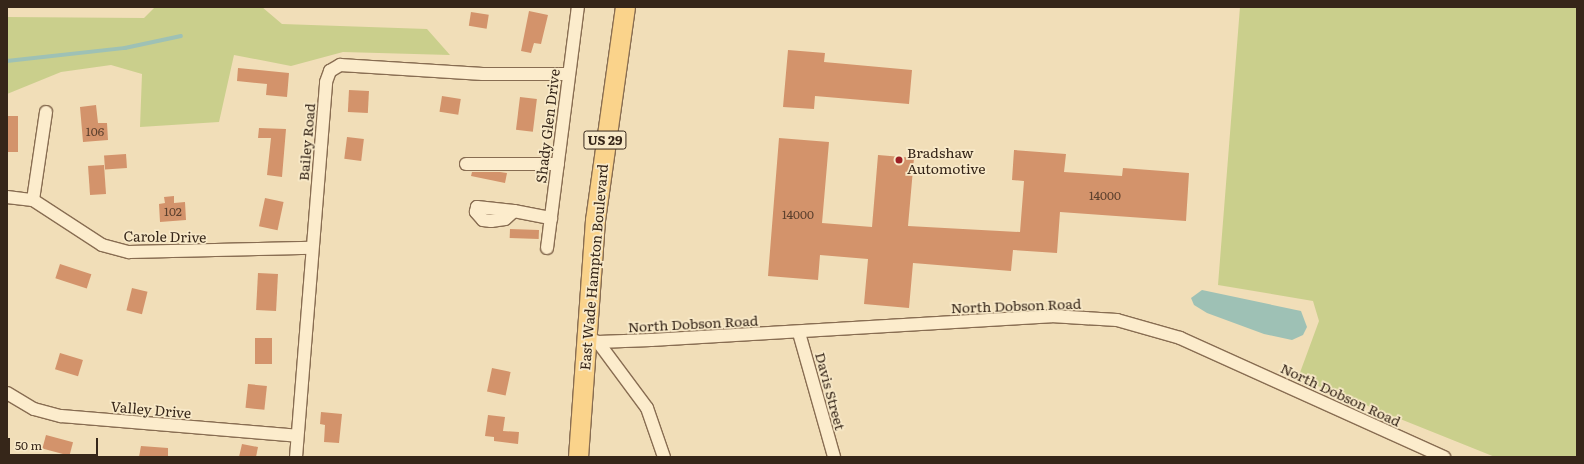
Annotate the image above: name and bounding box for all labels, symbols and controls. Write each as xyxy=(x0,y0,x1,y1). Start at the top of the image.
street label: Shady Glen Drive xyxy=(532,68,562,184)
street label: Bailey Road xyxy=(294,102,318,182)
house number: 106 xyxy=(86,125,104,139)
road number: US 29 xyxy=(583,129,627,151)
place label: Bradshaw Automotive xyxy=(907,144,985,176)
marker: Bradshaw Automotive xyxy=(894,155,904,165)
street label: East Wade Hampton Boulevard xyxy=(576,163,610,371)
house number: 14000 xyxy=(1089,189,1121,203)
house number: 102 xyxy=(164,205,182,219)
house number: 14000 xyxy=(782,208,814,222)
street label: Carole Drive xyxy=(123,227,207,245)
street label: North Dobson Road xyxy=(950,294,1082,316)
street label: North Dobson Road xyxy=(627,311,759,335)
street label: Davis Street xyxy=(813,350,849,432)
street label: North Dobson Road xyxy=(1278,359,1404,429)
street label: Valley Drive xyxy=(110,397,192,421)
scale bar xyxy=(10,430,100,456)
text: 50 m xyxy=(15,436,42,454)

